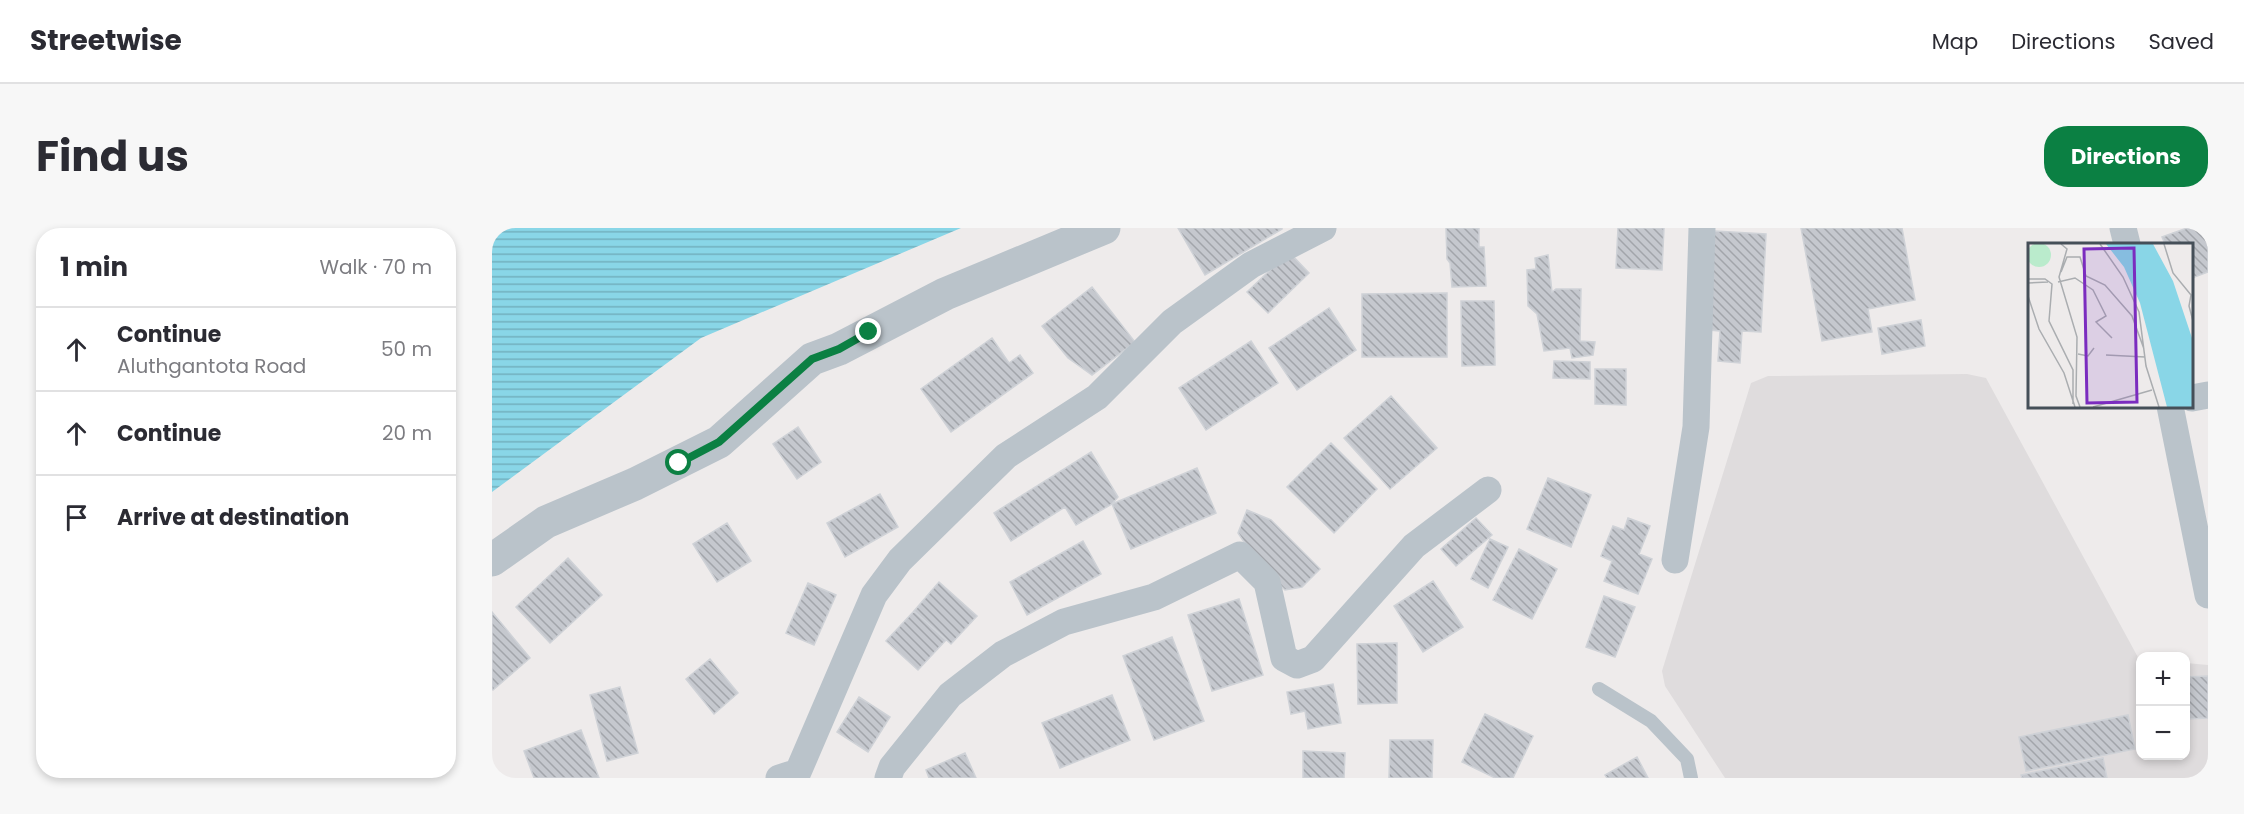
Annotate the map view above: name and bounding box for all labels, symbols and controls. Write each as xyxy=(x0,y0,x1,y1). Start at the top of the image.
text: Streetwise xyxy=(30,21,182,60)
text: Map xyxy=(1932,27,1978,56)
text: Directions xyxy=(2011,27,2115,56)
text: Saved xyxy=(2148,27,2214,56)
button: Directions xyxy=(2044,126,2208,187)
text: Find us xyxy=(36,127,189,186)
inset map xyxy=(2028,243,2193,408)
text: 1 min xyxy=(60,249,128,285)
text: Walk · 70 m xyxy=(319,253,432,281)
route end xyxy=(855,318,881,344)
text: Continue xyxy=(117,319,221,350)
icon: ahead xyxy=(60,333,93,366)
text: 50 m xyxy=(381,335,432,363)
text: Aluthgantota Road xyxy=(117,352,306,380)
icon: ahead xyxy=(60,417,93,450)
text: Continue xyxy=(117,418,221,449)
text: 20 m xyxy=(382,419,432,447)
route start xyxy=(665,449,691,475)
icon: arrive xyxy=(60,501,93,534)
text: Arrive at destination xyxy=(117,502,349,533)
map controls xyxy=(2136,652,2190,760)
button: + xyxy=(2136,652,2190,706)
button: − xyxy=(2136,706,2190,760)

